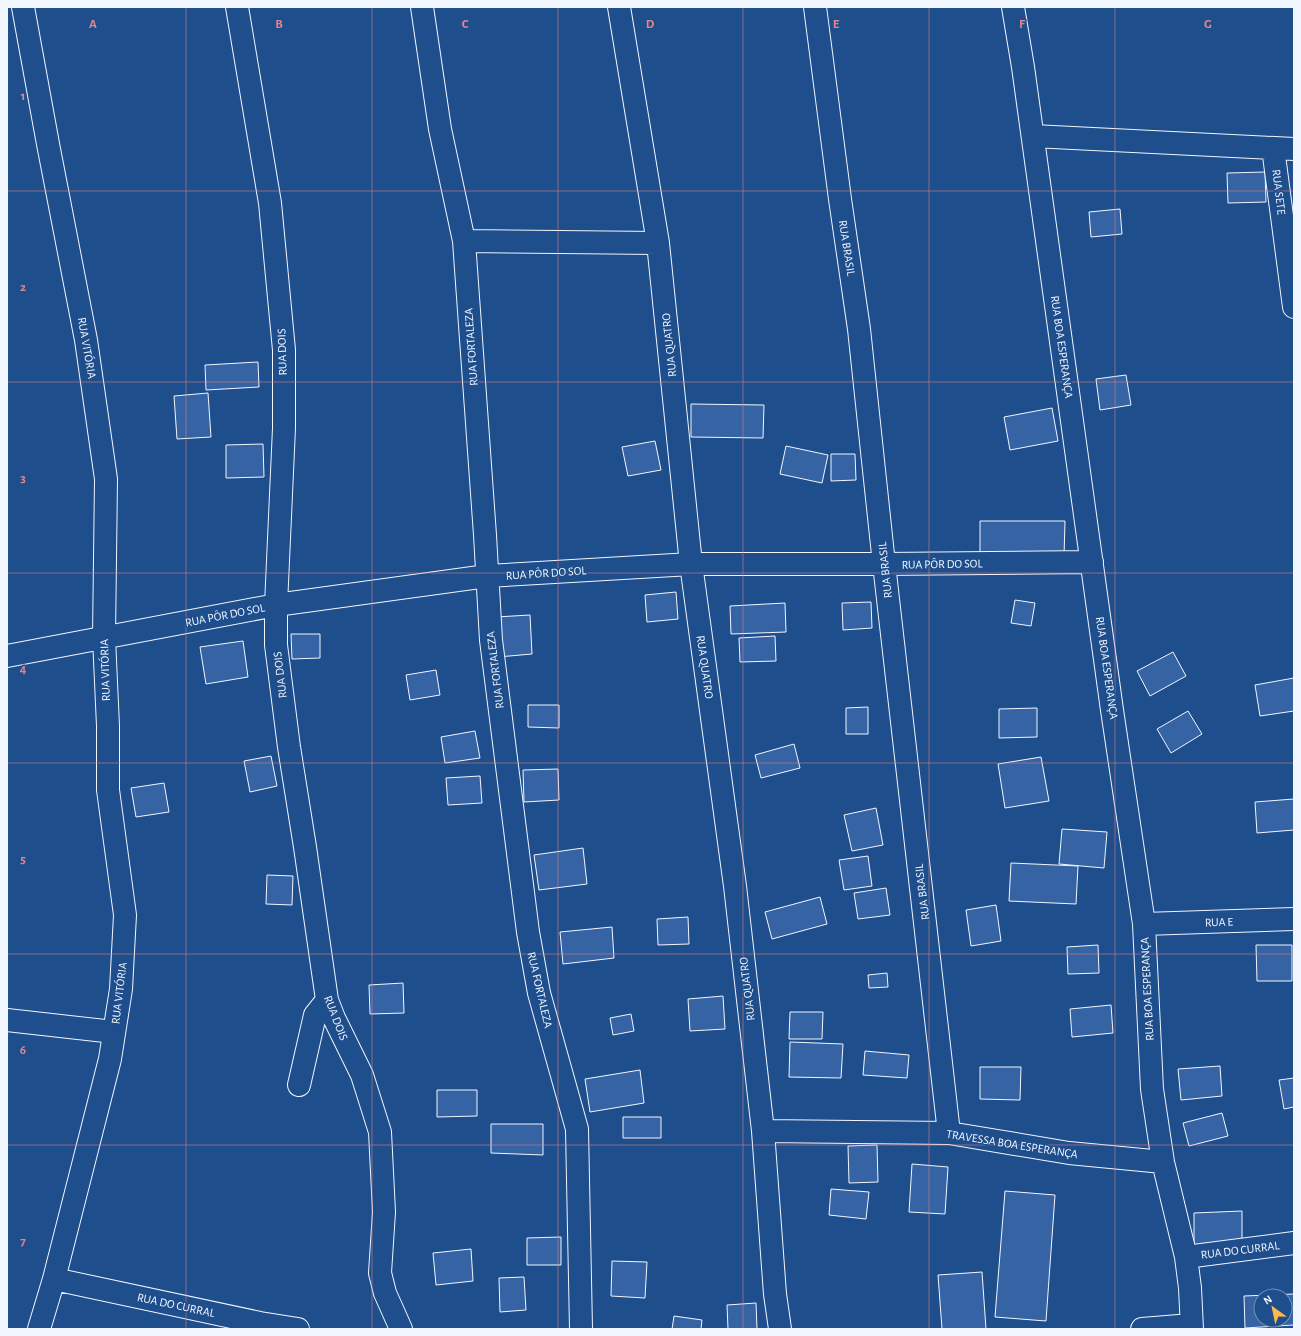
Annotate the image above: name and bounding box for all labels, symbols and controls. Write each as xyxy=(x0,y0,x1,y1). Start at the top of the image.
text: A xyxy=(89,18,97,31)
text: B xyxy=(275,18,283,31)
text: C xyxy=(462,18,469,31)
text: D xyxy=(646,18,655,31)
text: E xyxy=(833,18,840,31)
text: F xyxy=(1019,18,1026,31)
text: G xyxy=(1204,18,1212,31)
text: 1 xyxy=(21,90,25,103)
street label: RUA SETE xyxy=(1270,169,1288,216)
street label: RUA BRASIL xyxy=(837,219,857,277)
text: 2 xyxy=(20,281,26,294)
street label: RUA BOA ESPERANÇA xyxy=(1049,295,1075,399)
street label: RUA FORTALEZA xyxy=(462,308,480,386)
street label: RUA QUATRO xyxy=(660,312,679,377)
street label: RUA VITÓRIA xyxy=(76,316,99,380)
street label: RUA DOIS xyxy=(275,328,289,376)
text: 3 xyxy=(20,472,26,485)
street label: RUA BRASIL xyxy=(876,541,894,599)
street label: RUA PÔR DO SOL xyxy=(901,556,982,571)
street label: RUA PÔR DO SOL xyxy=(505,563,587,582)
street label: RUA PÔR DO SOL xyxy=(184,600,266,629)
street label: RUA BOA ESPERANÇA xyxy=(1094,616,1120,720)
street label: RUA FORTALEZA xyxy=(484,631,506,709)
street label: RUA QUATRO xyxy=(694,635,715,700)
street label: RUA VITÓRIA xyxy=(97,639,112,701)
street label: RUA DOIS xyxy=(271,651,289,699)
text: 4 xyxy=(20,663,27,676)
text: 5 xyxy=(20,853,26,866)
street label: RUA BRASIL xyxy=(913,863,931,921)
street label: RUA E xyxy=(1205,916,1234,928)
street label: RUA BOA ESPERANÇA xyxy=(1138,937,1156,1041)
street label: RUA FORTALEZA xyxy=(525,951,555,1029)
street label: RUA QUATRO xyxy=(737,956,758,1021)
street label: RUA VITÓRIA xyxy=(108,961,129,1025)
street label: RUA DOIS xyxy=(322,994,350,1042)
text: 6 xyxy=(20,1044,26,1057)
street label: TRAVESSA BOA ESPERANÇA xyxy=(945,1128,1079,1160)
text: 7 xyxy=(20,1235,26,1248)
street label: RUA DO CURRAL xyxy=(1200,1239,1280,1261)
north arrow xyxy=(1253,1288,1293,1328)
street label: RUA DO CURRAL xyxy=(136,1291,216,1319)
text: N xyxy=(1262,1293,1274,1307)

